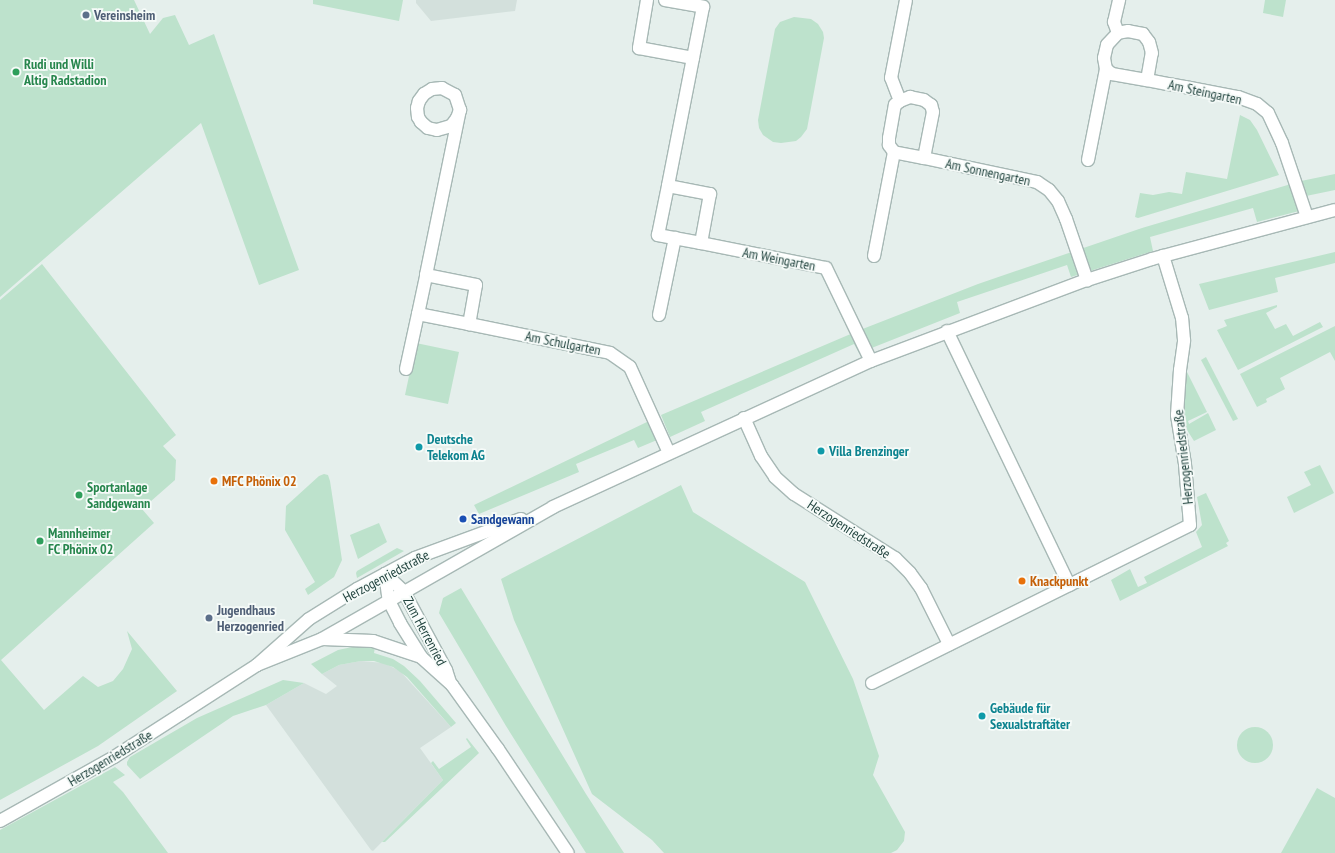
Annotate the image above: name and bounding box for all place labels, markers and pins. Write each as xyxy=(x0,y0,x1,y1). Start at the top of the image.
place label: Vereinsheim xyxy=(94,7,155,23)
marker: Vereinsheim xyxy=(81,10,91,20)
place label: Rudi und Willi Altig Radstadion xyxy=(24,56,106,88)
marker: Rudi und Willi Altig Radstadion xyxy=(11,67,21,77)
place label: Deutsche Telekom AG xyxy=(427,431,485,464)
marker: Deutsche Telekom AG xyxy=(414,442,424,452)
place label: Villa Brenzinger xyxy=(829,443,909,459)
marker: Villa Brenzinger xyxy=(816,446,826,456)
place label: MFC Phönix 02 xyxy=(222,473,297,489)
marker: MFC Phönix 02 xyxy=(209,476,219,486)
place label: Sportanlage Sandgewann xyxy=(87,479,150,512)
marker: Sportanlage Sandgewann xyxy=(74,490,84,500)
place label: Sandgewann xyxy=(471,511,534,527)
marker: Sandgewann xyxy=(458,514,468,524)
place label: Mannheimer FC Phönix 02 xyxy=(48,525,114,558)
marker: Mannheimer FC Phönix 02 xyxy=(35,536,45,546)
place label: Knackpunkt xyxy=(1030,573,1088,589)
marker: Knackpunkt xyxy=(1017,576,1027,586)
place label: Jugendhaus Herzogenried xyxy=(217,602,284,634)
marker: Jugendhaus Herzogenried xyxy=(204,613,214,623)
place label: Gebäude für Sexualstraftäter xyxy=(990,700,1070,732)
marker: Gebäude für Sexualstraftäter xyxy=(977,711,987,721)

